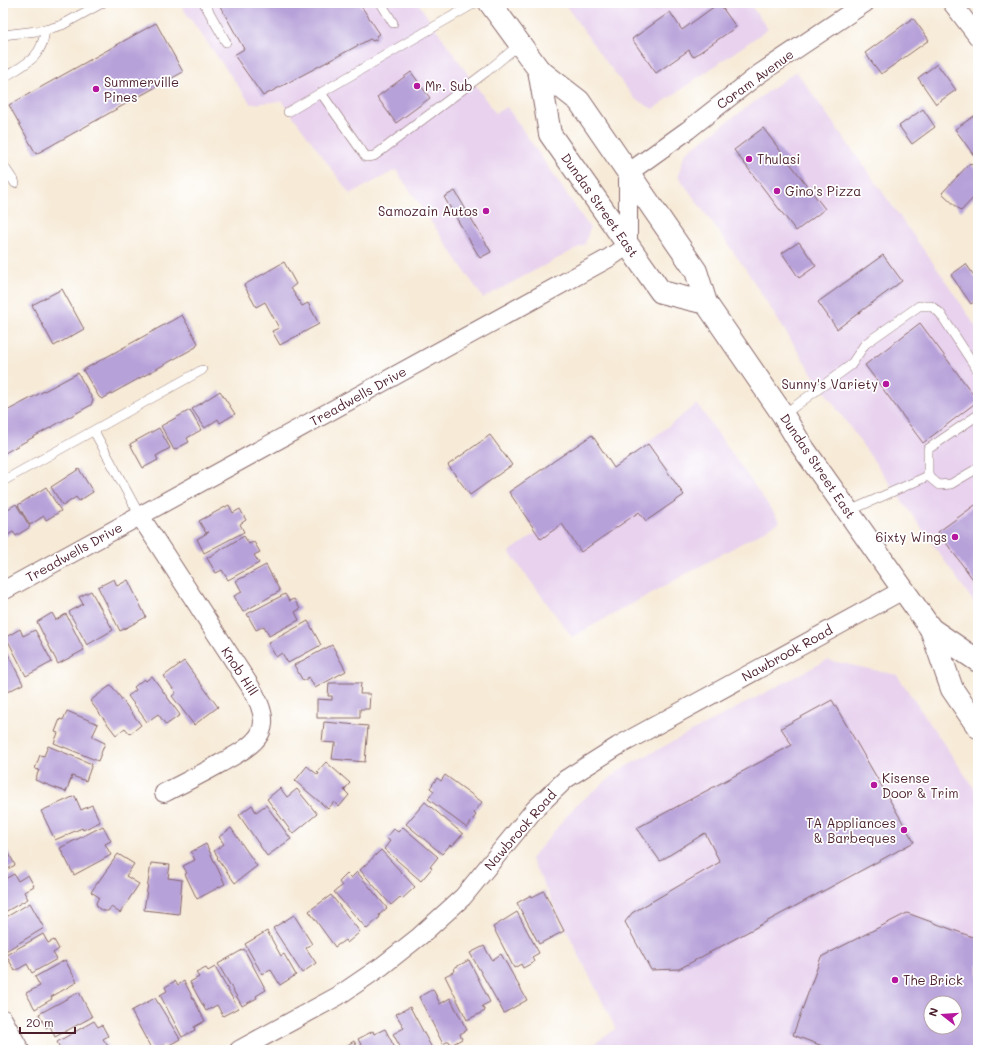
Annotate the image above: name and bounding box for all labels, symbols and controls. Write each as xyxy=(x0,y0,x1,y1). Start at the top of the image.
street label: Coram Avenue xyxy=(713,45,797,112)
place label: Summerville Pines xyxy=(104,73,179,105)
place label: Mr. Sub xyxy=(425,77,473,94)
marker: Mr. Sub xyxy=(412,81,422,91)
marker: Summerville Pines xyxy=(91,84,101,94)
street label: Dundas Street East xyxy=(558,149,643,260)
place label: Thulasi xyxy=(757,150,800,167)
marker: Thulasi xyxy=(744,154,754,164)
place label: Gino's Pizza xyxy=(785,182,861,199)
marker: Gino's Pizza xyxy=(772,186,782,196)
place label: Samozain Autos xyxy=(378,202,478,219)
marker: Samozain Autos xyxy=(481,206,491,216)
street label: Treadwells Drive xyxy=(307,362,409,429)
place label: Sunny's Variety xyxy=(782,375,878,392)
marker: Sunny's Variety xyxy=(881,379,891,389)
street label: Dundas Street East xyxy=(777,410,860,522)
street label: Treadwells Drive xyxy=(23,518,125,585)
place label: 6ixty Wings xyxy=(875,528,947,545)
marker: 6ixty Wings xyxy=(950,532,960,542)
street label: Nawbrook Road xyxy=(738,621,835,685)
street label: Knob Hill xyxy=(218,643,263,698)
place label: Kisense Door & Trim xyxy=(882,769,959,801)
marker: Kisense Door & Trim xyxy=(869,780,879,790)
street label: Nawbrook Road xyxy=(480,786,559,874)
place label: TA Appliances & Barbeques xyxy=(806,814,896,846)
marker: TA Appliances & Barbeques xyxy=(899,825,909,835)
place label: The Brick xyxy=(903,971,963,988)
marker: The Brick xyxy=(890,975,900,985)
north arrow xyxy=(923,995,963,1035)
text: N xyxy=(925,1006,941,1018)
scale bar xyxy=(20,1009,75,1035)
text: 20 m xyxy=(26,1014,54,1030)

